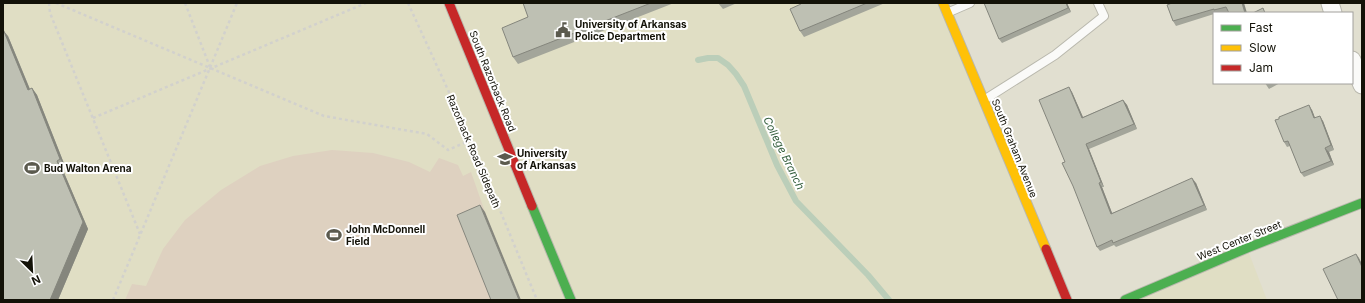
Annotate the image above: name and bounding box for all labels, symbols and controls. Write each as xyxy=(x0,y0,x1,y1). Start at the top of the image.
legend xyxy=(1213,12,1353,84)
place label: University of Arkansas Police Department xyxy=(575,18,687,42)
text: Fast xyxy=(1249,20,1273,35)
public building icon: University of Arkansas Police Department xyxy=(554,21,572,39)
street label: South Razorback Road xyxy=(467,29,519,133)
text: Slow xyxy=(1249,40,1277,55)
text: Jam xyxy=(1249,60,1273,75)
street label: Razorback Road Sidepath xyxy=(445,93,503,210)
street label: South Graham Avenue xyxy=(990,97,1040,199)
water label: College Branch xyxy=(760,114,808,192)
place label: University of Arkansas xyxy=(517,147,576,171)
school or university icon: University of Arkansas xyxy=(496,150,514,168)
sports icon: Bud Walton Arena xyxy=(23,159,41,177)
place label: Bud Walton Arena xyxy=(44,162,132,174)
street label: West Center Street xyxy=(1195,217,1283,262)
place label: John McDonnell Field xyxy=(346,223,425,247)
sports icon: John McDonnell Field xyxy=(325,226,343,244)
north arrow xyxy=(12,251,52,291)
text: N xyxy=(29,272,43,288)

